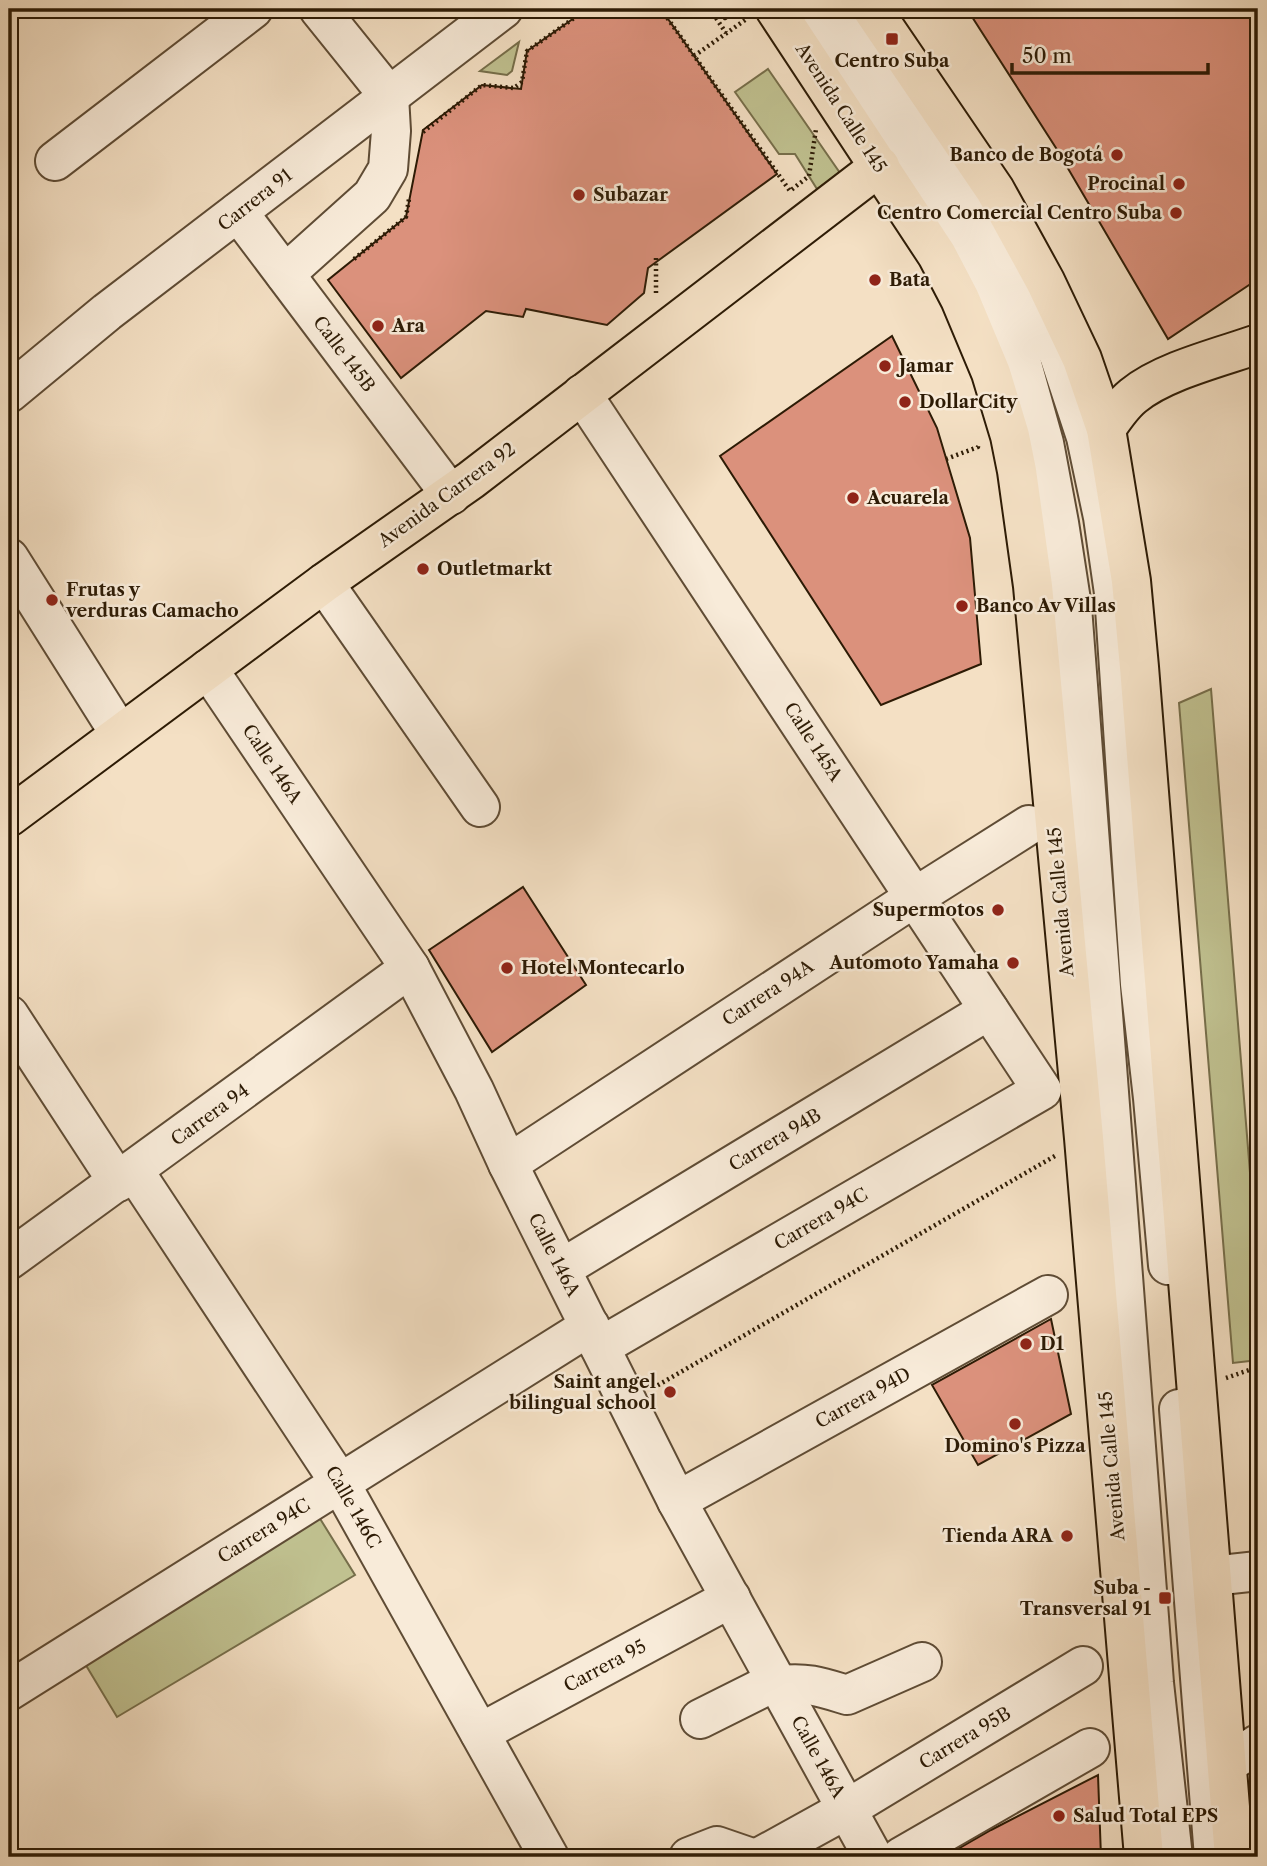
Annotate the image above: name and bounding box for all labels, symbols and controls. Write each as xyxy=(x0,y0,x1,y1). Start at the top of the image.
marker: Centro Suba xyxy=(884,31,900,47)
scale bar xyxy=(1012,32,1208,76)
street label: Avenida Calle 145 xyxy=(790,38,891,177)
text: 50 m xyxy=(1022,43,1072,68)
place label: Centro Suba xyxy=(835,50,950,72)
place label: Banco de Bogotá xyxy=(950,144,1104,166)
marker: Banco de Bogotá xyxy=(1109,147,1125,163)
street label: Carrera 91 xyxy=(214,164,297,236)
place label: Procinal xyxy=(1087,173,1165,195)
marker: Procinal xyxy=(1171,176,1187,192)
place label: Subazar xyxy=(593,184,668,206)
marker: Subazar xyxy=(571,187,587,203)
place label: Centro Comercial Centro Suba xyxy=(877,202,1163,224)
marker: Centro Comercial Centro Suba xyxy=(1168,205,1184,221)
place label: Bata xyxy=(889,269,931,291)
marker: Bata xyxy=(867,272,883,288)
street label: Calle 145B xyxy=(308,312,380,396)
place label: Ara xyxy=(391,315,426,337)
marker: Ara xyxy=(370,318,386,334)
place label: Jamar xyxy=(896,355,954,377)
marker: Jamar xyxy=(877,358,893,374)
place label: DollarCity xyxy=(919,391,1018,413)
marker: DollarCity xyxy=(897,394,913,410)
street label: Avenida Carrera 92 xyxy=(373,438,520,553)
place label: Acuarela xyxy=(866,487,950,509)
marker: Acuarela xyxy=(845,490,861,506)
place label: Outletmarkt xyxy=(437,558,553,580)
marker: Outletmarkt xyxy=(415,561,431,577)
place label: Frutas y verduras Camacho xyxy=(65,579,239,622)
marker: Frutas y verduras Camacho xyxy=(44,592,60,608)
place label: Banco Av Villas xyxy=(976,595,1116,617)
marker: Banco Av Villas xyxy=(954,598,970,614)
street label: Calle 145A xyxy=(779,698,847,786)
street label: Calle 146A xyxy=(237,720,307,808)
street label: Avenida Calle 145 xyxy=(1044,826,1079,979)
place label: Supermotos xyxy=(873,899,984,921)
marker: Supermotos xyxy=(990,902,1006,918)
place label: Automoto Yamaha xyxy=(829,952,1000,974)
street label: Carrera 94A xyxy=(718,955,818,1031)
marker: Automoto Yamaha xyxy=(1005,955,1021,971)
place label: Hotel Montecarlo xyxy=(521,957,685,979)
marker: Hotel Montecarlo xyxy=(499,960,515,976)
street label: Carrera 94 xyxy=(167,1079,253,1151)
street label: Carrera 94B xyxy=(725,1104,825,1176)
street label: Carrera 94C xyxy=(770,1183,872,1255)
street label: Calle 146A xyxy=(524,1210,585,1301)
place label: D1 xyxy=(1040,1333,1064,1355)
marker: D1 xyxy=(1018,1336,1034,1352)
street label: Carrera 94D xyxy=(812,1363,914,1433)
place label: Saint angel bilingual school xyxy=(508,1371,656,1414)
marker: Saint angel bilingual school xyxy=(662,1384,678,1400)
street label: Avenida Calle 145 xyxy=(1095,1390,1130,1543)
marker: Domino's Pizza xyxy=(1007,1416,1023,1432)
place label: Domino's Pizza xyxy=(944,1435,1086,1457)
street label: Calle 146C xyxy=(321,1462,385,1552)
street label: Carrera 94C xyxy=(214,1494,314,1568)
place label: Tienda ARA xyxy=(942,1525,1054,1547)
marker: Tienda ARA xyxy=(1059,1528,1075,1544)
place label: Suba - Transversal 91 xyxy=(1020,1577,1151,1620)
marker: Suba - Transversal 91 xyxy=(1157,1590,1173,1606)
street label: Carrera 95 xyxy=(560,1635,650,1697)
street label: Carrera 95B xyxy=(915,1702,1015,1774)
street label: Calle 146A xyxy=(786,1712,850,1803)
place label: Salud Total EPS xyxy=(1073,1805,1218,1827)
marker: Salud Total EPS xyxy=(1051,1808,1067,1824)

